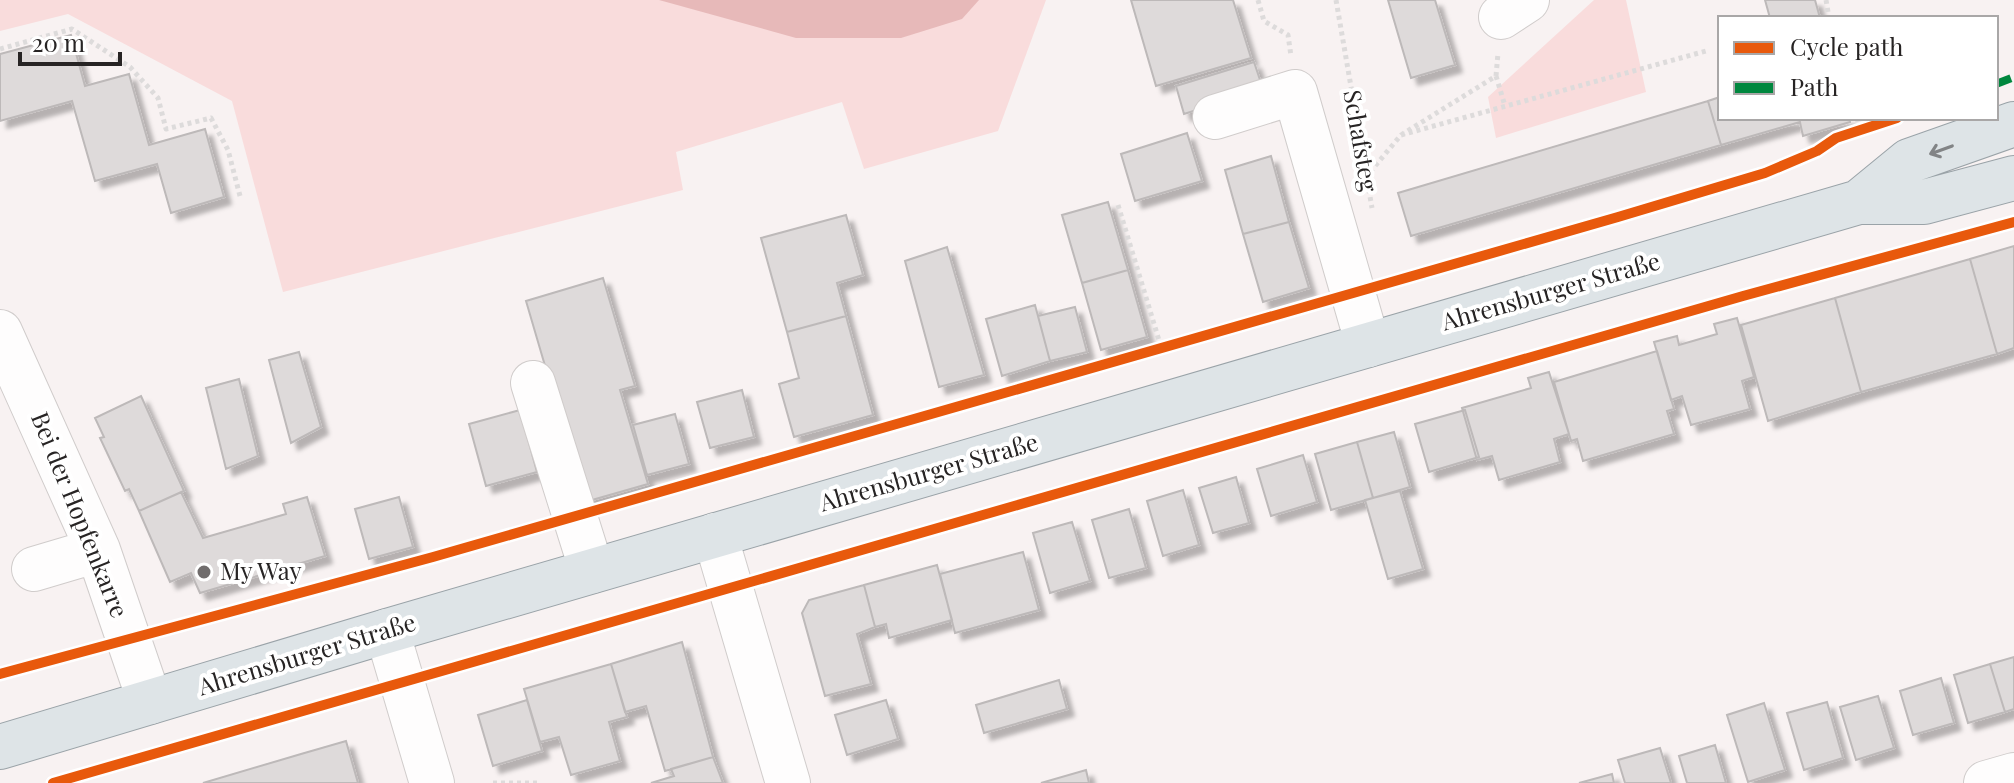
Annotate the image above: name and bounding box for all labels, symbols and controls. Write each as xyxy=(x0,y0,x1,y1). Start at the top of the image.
scale bar xyxy=(20,16,120,66)
legend xyxy=(1718,16,1998,120)
text: 20 m xyxy=(32,26,85,58)
text: Cycle path xyxy=(1790,30,1903,62)
text: Path xyxy=(1790,70,1838,102)
street label: Schafsteg xyxy=(1337,87,1387,194)
one-way arrow xyxy=(1928,144,1953,159)
street label: Ahrensburger Straße xyxy=(1437,244,1663,337)
street label: Bei der Hopfenkarre xyxy=(25,407,137,622)
street label: Ahrensburger Straße xyxy=(815,425,1041,518)
place label: My Way xyxy=(220,554,302,586)
marker: My Way xyxy=(195,563,213,581)
street label: Ahrensburger Straße xyxy=(193,605,419,702)

